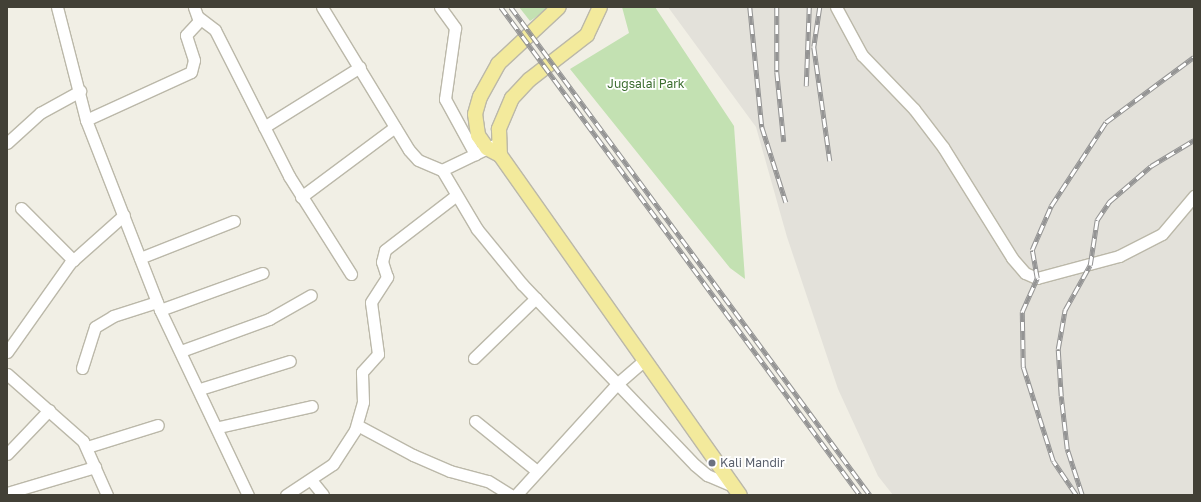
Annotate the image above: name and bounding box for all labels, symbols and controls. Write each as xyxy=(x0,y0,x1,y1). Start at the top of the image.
park label: Jugsalai Park xyxy=(607,77,685,91)
place label: Kali Mandir xyxy=(720,456,785,470)
marker: Kali Mandir xyxy=(707,458,717,468)

